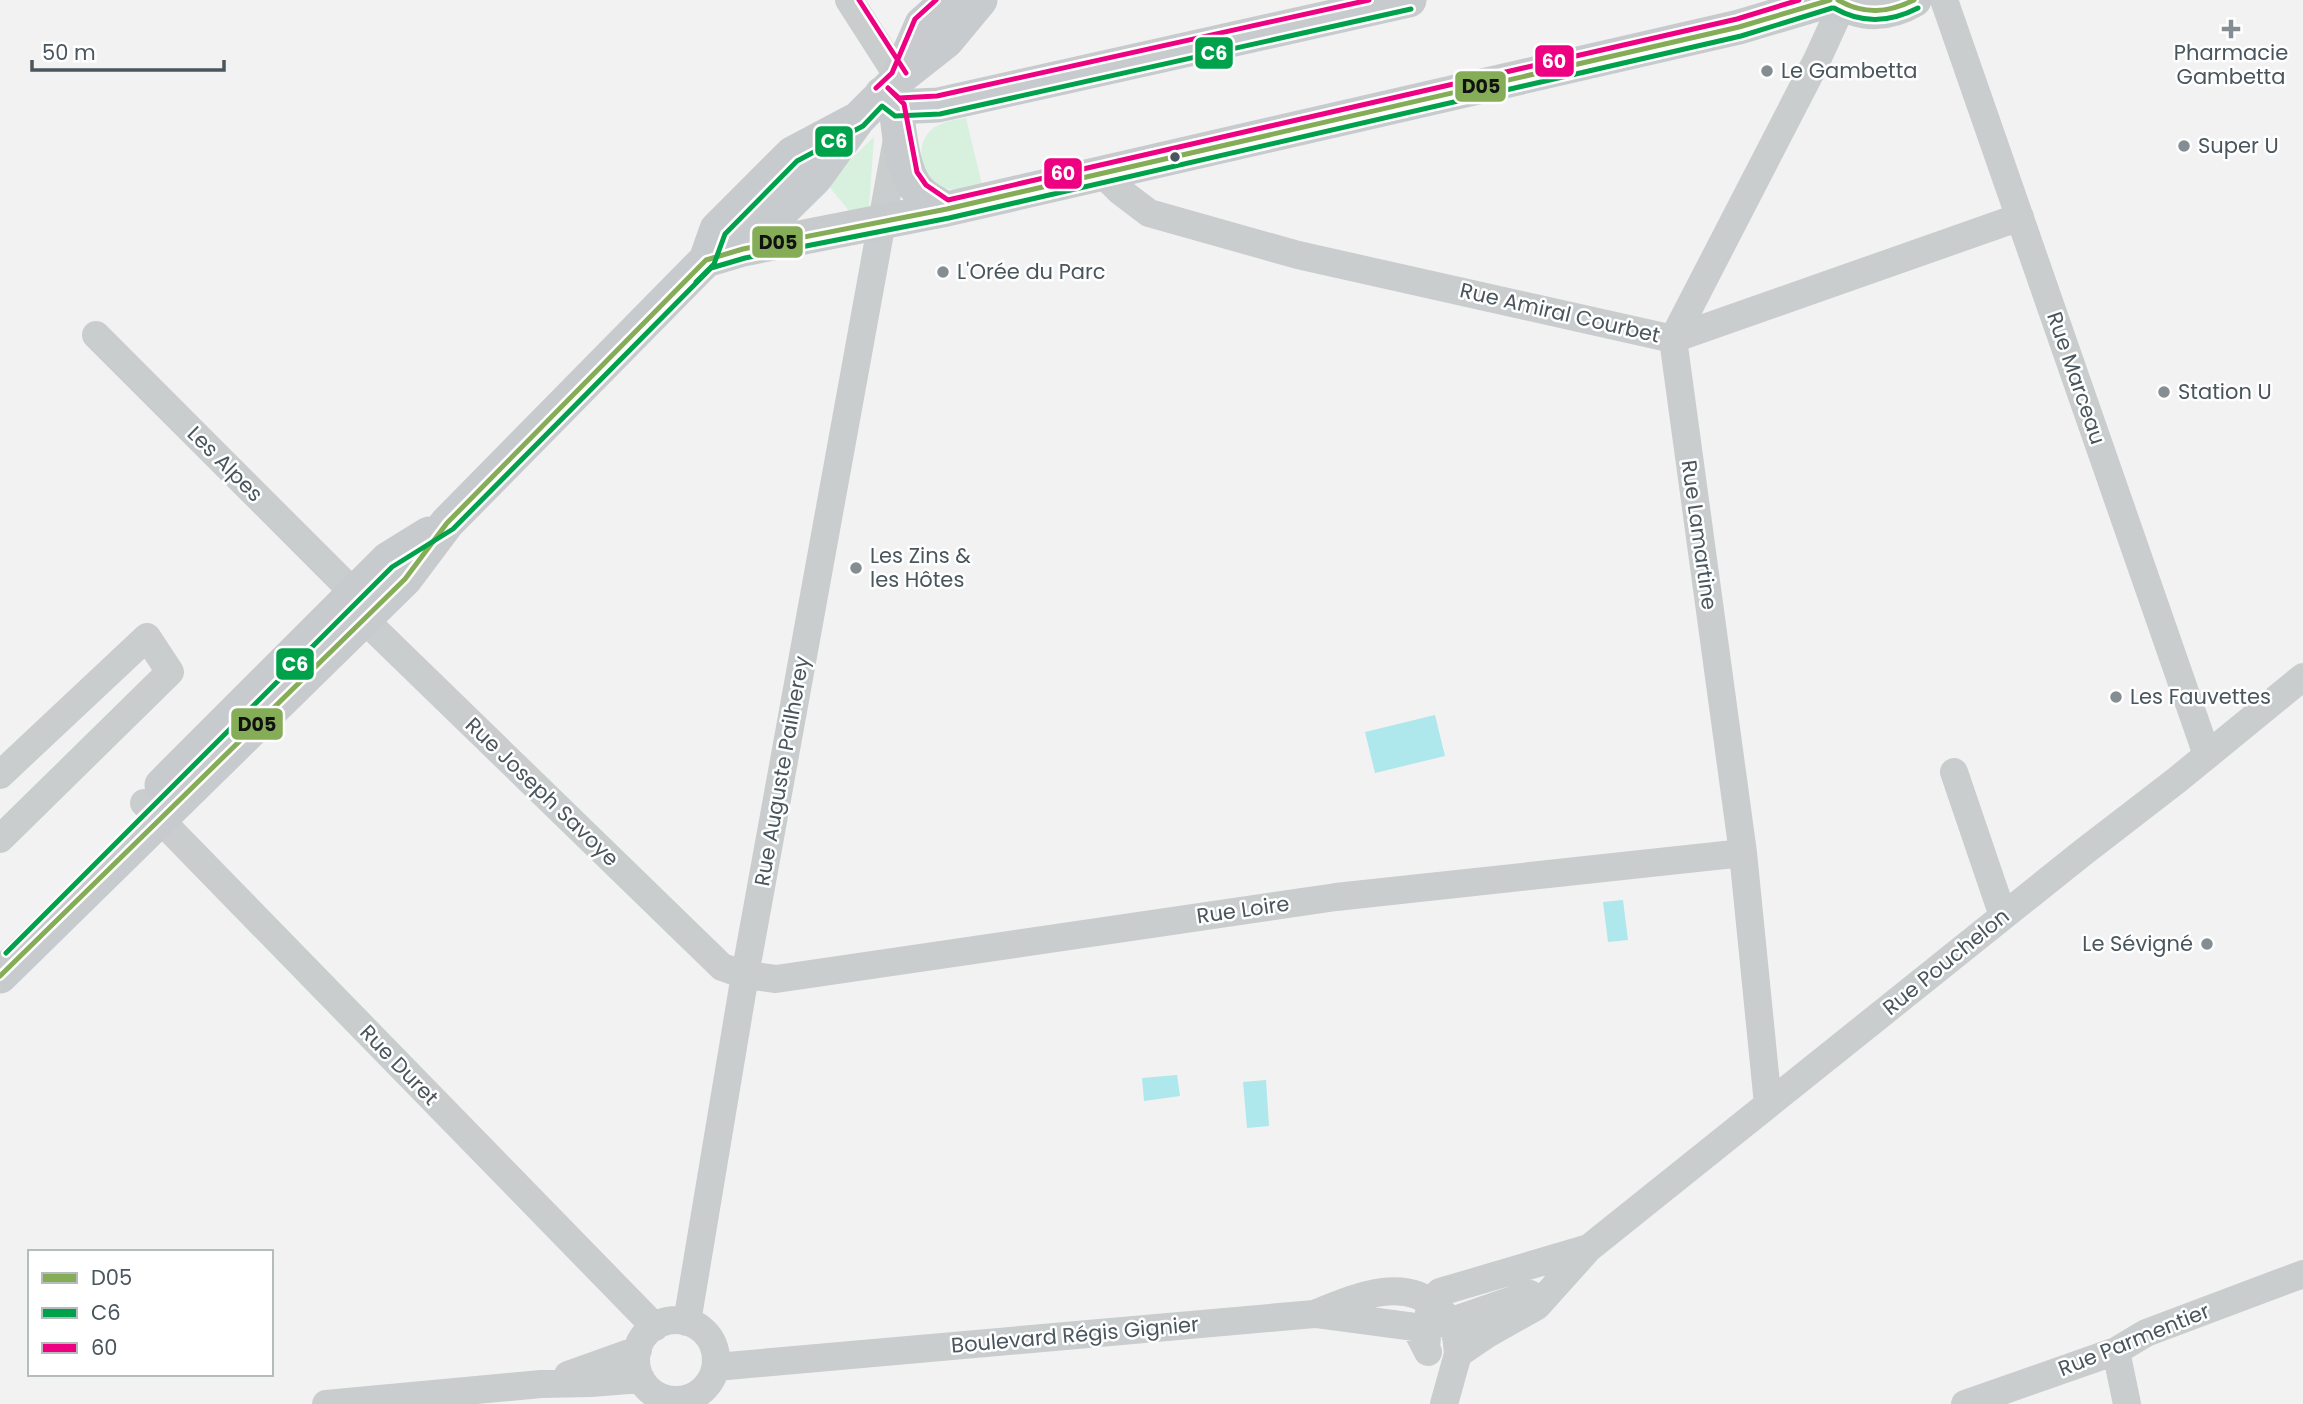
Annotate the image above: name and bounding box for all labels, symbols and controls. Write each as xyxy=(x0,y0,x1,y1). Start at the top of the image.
marker: Pharmacie Gambetta xyxy=(2223,21,2239,37)
scale bar xyxy=(32,28,224,72)
line badge: C6 xyxy=(1194,36,1234,70)
text: 50 m xyxy=(42,38,96,67)
place label: Pharmacie Gambetta xyxy=(2174,38,2288,91)
text: C6 xyxy=(1201,40,1227,67)
line badge: 60 xyxy=(1534,44,1575,78)
text: 60 xyxy=(1542,48,1566,75)
place label: Le Gambetta xyxy=(1781,56,1918,85)
marker: Le Gambetta xyxy=(1759,63,1775,79)
line badge: D05 xyxy=(1454,70,1507,103)
text: D05 xyxy=(1462,73,1500,100)
line badge: C6 xyxy=(814,125,854,158)
text: C6 xyxy=(821,128,847,155)
place label: Super U xyxy=(2198,131,2279,160)
marker: Super U xyxy=(2176,138,2192,154)
unlabelled marker xyxy=(1168,150,1182,164)
line badge: 60 xyxy=(1043,157,1083,190)
text: 60 xyxy=(1051,160,1075,187)
line badge: D05 xyxy=(751,225,804,259)
text: D05 xyxy=(759,229,797,256)
place label: L'Orée du Parc xyxy=(957,257,1106,286)
marker: L'Orée du Parc xyxy=(935,264,951,280)
street label: Rue Amiral Courbet xyxy=(1457,275,1663,350)
street label: Rue Marceau xyxy=(2040,308,2113,448)
place label: Station U xyxy=(2178,377,2272,406)
marker: Station U xyxy=(2156,384,2172,400)
street label: Les Alpes xyxy=(181,419,270,508)
street label: Rue Lamartine xyxy=(1675,458,1724,612)
place label: Les Zins & les Hôtes xyxy=(870,541,971,594)
marker: Les Zins & les Hôtes xyxy=(848,560,864,576)
line badge: C6 xyxy=(275,647,315,681)
text: C6 xyxy=(282,651,308,678)
street label: Rue Auguste Pailherey xyxy=(747,653,816,888)
place label: Les Fauvettes xyxy=(2130,682,2271,711)
marker: Les Fauvettes xyxy=(2108,689,2124,705)
line badge: D05 xyxy=(230,707,284,741)
text: D05 xyxy=(238,711,276,738)
street label: Rue Joseph Savoye xyxy=(459,711,626,873)
street label: Rue Loire xyxy=(1195,889,1291,930)
street label: Rue Pouchelon xyxy=(1876,902,2015,1022)
place label: Le Sévigné xyxy=(2082,929,2193,958)
marker: Le Sévigné xyxy=(2199,936,2215,952)
street label: Rue Duret xyxy=(354,1018,445,1111)
legend xyxy=(28,1250,273,1376)
text: D05 xyxy=(91,1263,132,1292)
street label: Rue Parmentier xyxy=(2054,1296,2214,1383)
text: C6 xyxy=(91,1298,121,1327)
street label: Boulevard Régis Gignier xyxy=(950,1309,1200,1360)
text: 60 xyxy=(91,1333,118,1362)

